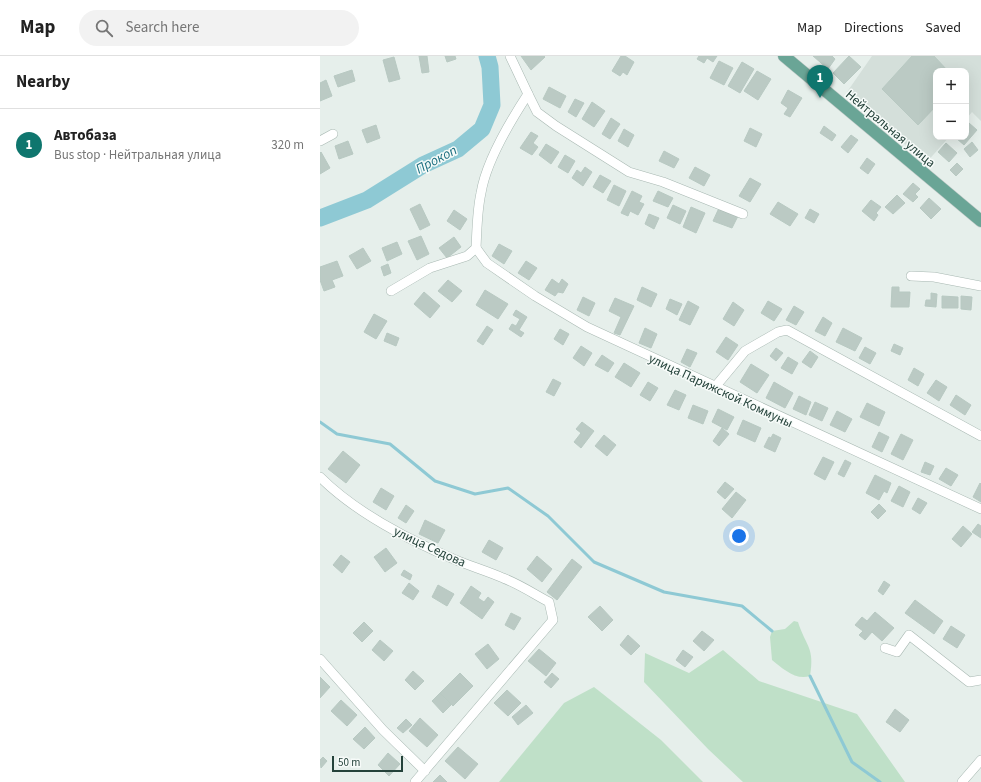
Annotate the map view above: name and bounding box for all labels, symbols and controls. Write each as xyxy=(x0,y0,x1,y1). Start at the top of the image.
search box xyxy=(79,10,359,46)
text: Map xyxy=(20,14,55,41)
icon: search xyxy=(93,17,115,39)
text: Search here xyxy=(125,17,199,38)
text: Map xyxy=(797,18,822,38)
text: Directions xyxy=(844,18,903,38)
text: Saved xyxy=(925,18,961,38)
pin: 1 xyxy=(807,65,833,98)
map controls xyxy=(933,68,969,140)
button: + xyxy=(933,68,969,104)
text: Nearby xyxy=(16,70,70,94)
street label: Нейтральная улица xyxy=(842,86,939,172)
button: − xyxy=(933,104,969,140)
text: Автобаза xyxy=(54,125,117,146)
text: 1 xyxy=(26,136,32,154)
text: 320 m xyxy=(271,136,304,154)
water label: Прокоп xyxy=(412,141,461,179)
text: Bus stop · Нейтральная улица xyxy=(54,146,221,164)
street label: улица Парижской Коммуны xyxy=(646,350,796,432)
street label: улица Седова xyxy=(391,522,469,571)
your location xyxy=(729,526,749,546)
scale bar xyxy=(332,754,403,773)
text: 50 m xyxy=(338,755,360,770)

